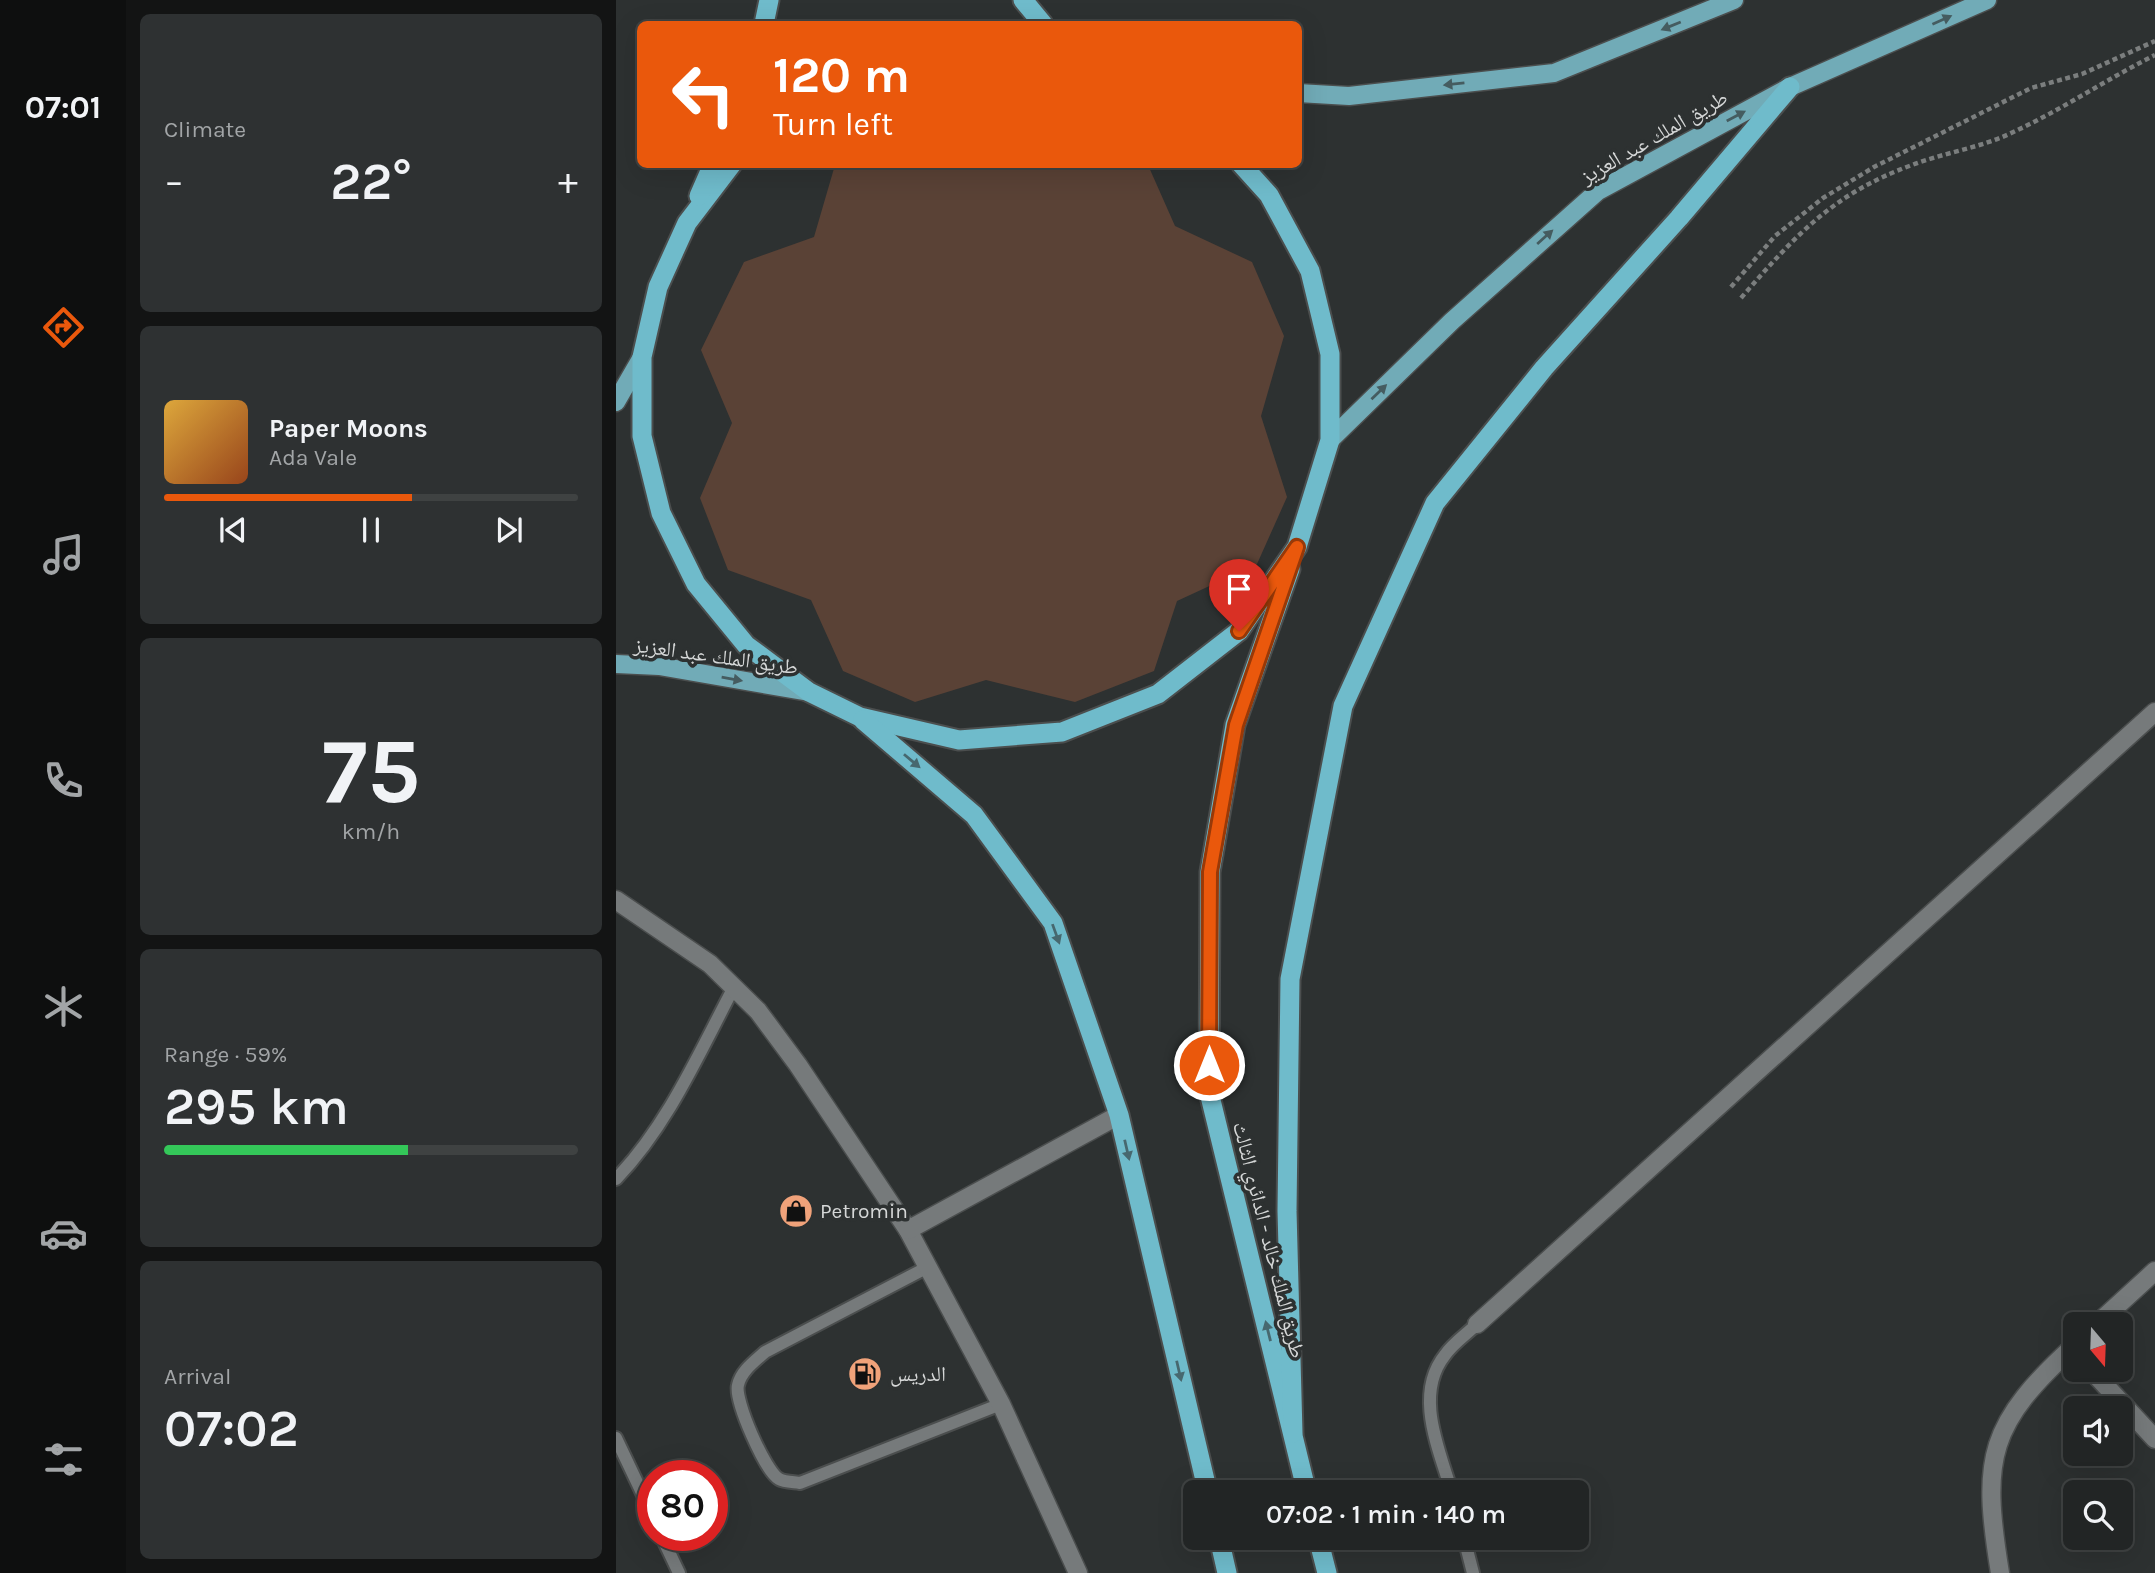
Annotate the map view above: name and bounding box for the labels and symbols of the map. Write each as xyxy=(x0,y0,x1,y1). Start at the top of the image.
one-way arrow xyxy=(1932,14,1952,26)
one-way arrow xyxy=(1661,20,1682,31)
one-way arrow xyxy=(1443,79,1465,90)
street label: طريق الملك عبد العزيز xyxy=(1575,85,1732,190)
one-way arrow xyxy=(1726,110,1746,122)
one-way arrow xyxy=(1536,229,1554,245)
one-way arrow xyxy=(1370,385,1387,401)
pin xyxy=(1209,559,1269,631)
street label: طريق الملك عبد العزيز xyxy=(631,632,800,680)
one-way arrow xyxy=(721,674,743,685)
one-way arrow xyxy=(903,753,920,768)
one-way arrow xyxy=(1051,923,1062,944)
position arrow xyxy=(1172,1028,1246,1102)
street label: طريق الملك خالد - الدائري الثالث xyxy=(1224,1119,1310,1362)
one-way arrow xyxy=(1122,1139,1133,1161)
shop icon: Petromin xyxy=(777,1192,815,1230)
place label: Petromin xyxy=(820,1199,908,1223)
north arrow xyxy=(2063,1312,2133,1382)
one-way arrow xyxy=(1262,1320,1273,1342)
fuel station icon: الدريس xyxy=(846,1355,884,1393)
one-way arrow xyxy=(1174,1360,1185,1382)
place label: الدريس xyxy=(890,1362,946,1387)
speed limit sign: 80 xyxy=(637,1460,728,1551)

